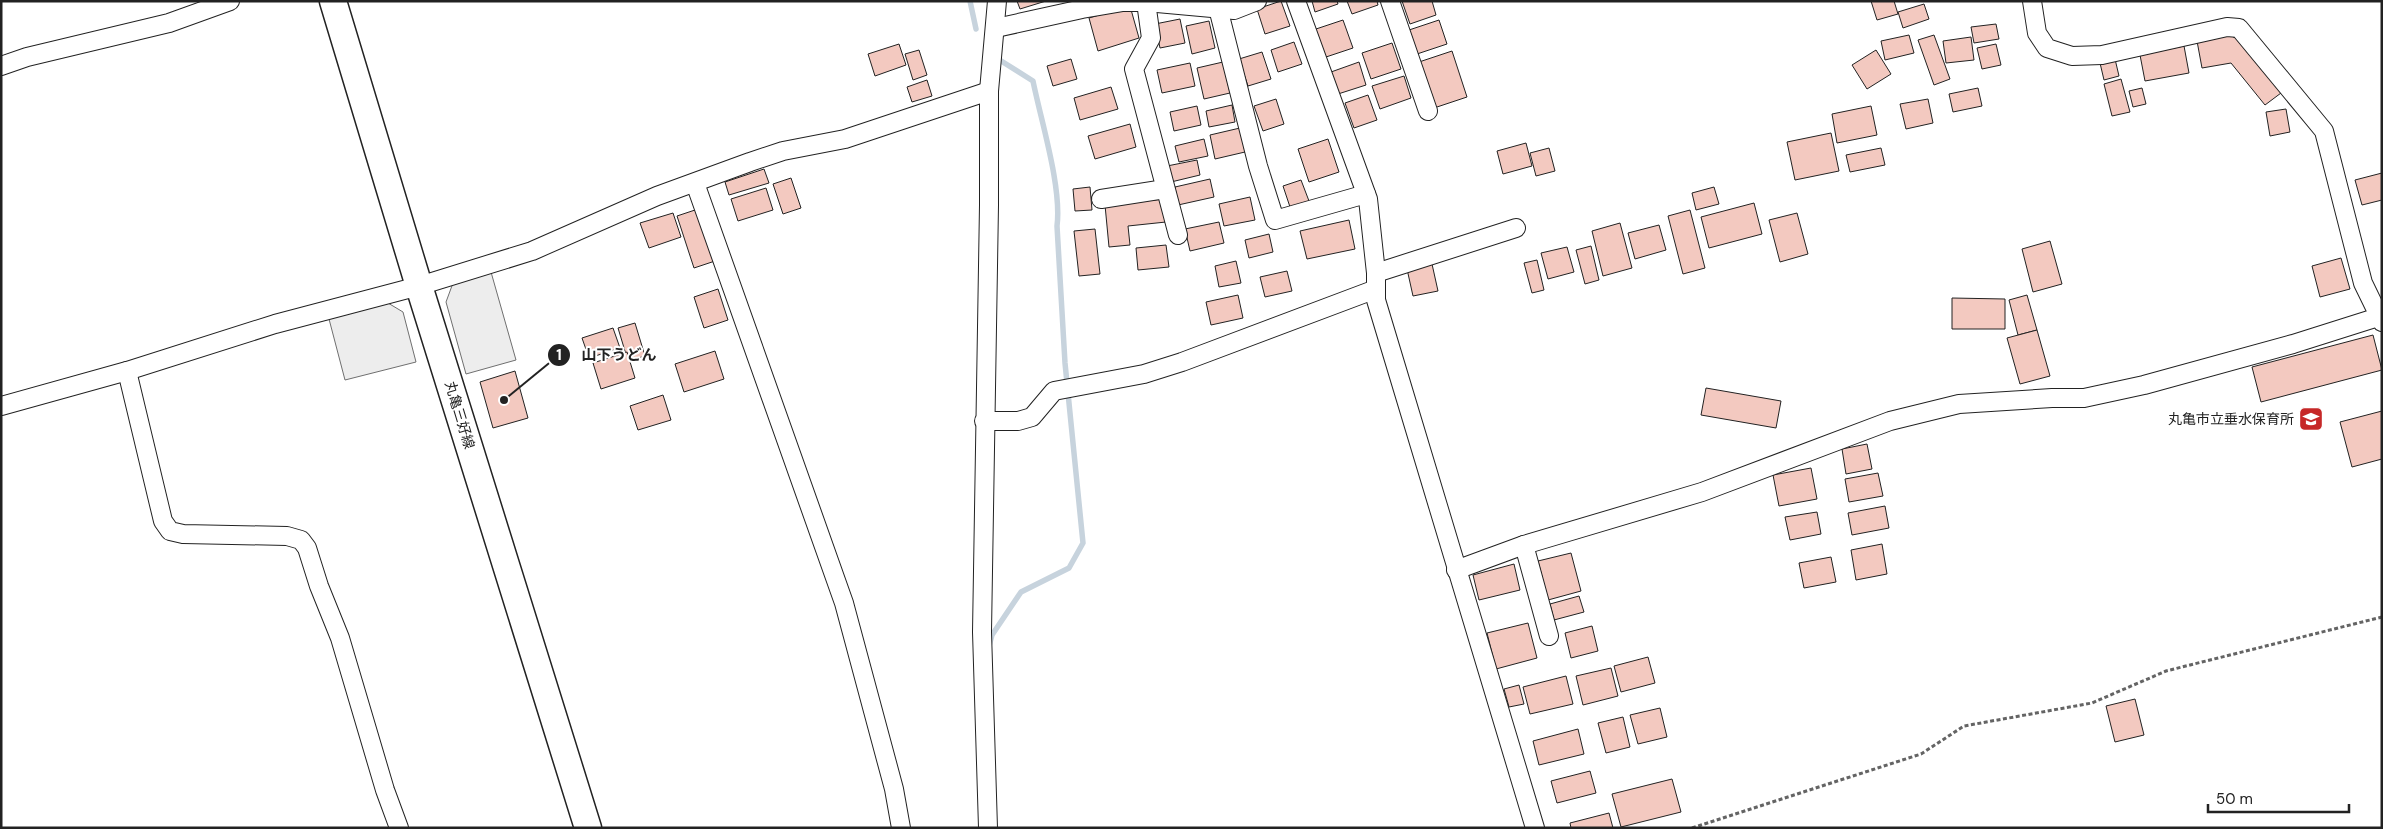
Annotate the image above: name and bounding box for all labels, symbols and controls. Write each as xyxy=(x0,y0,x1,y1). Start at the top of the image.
callout: 山下うどん xyxy=(546,340,666,370)
text: 1 xyxy=(556,345,562,365)
text: 山下うどん xyxy=(581,345,657,365)
street label: 丸亀三好線 xyxy=(441,379,479,451)
school or university icon: 丸亀市立垂水保育所 xyxy=(2298,406,2324,432)
place label: 丸亀市立垂水保育所 xyxy=(2168,410,2294,428)
scale bar xyxy=(2208,782,2349,814)
text: 50 m xyxy=(2216,789,2253,809)

